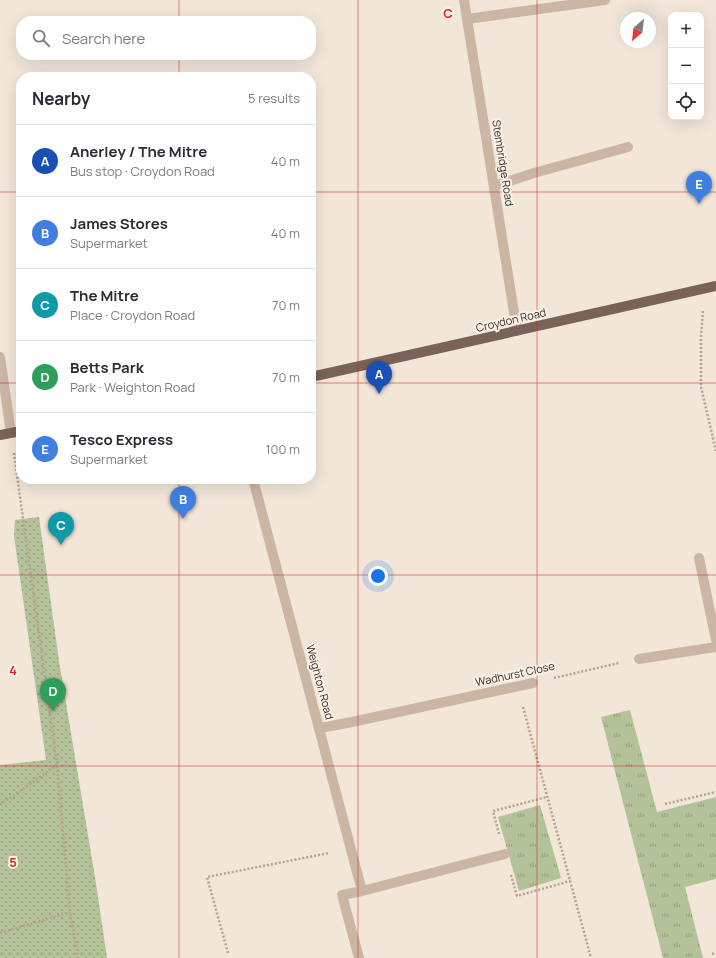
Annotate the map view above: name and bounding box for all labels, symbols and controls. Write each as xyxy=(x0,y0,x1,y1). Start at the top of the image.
text: C xyxy=(443,4,453,22)
north arrow xyxy=(620,12,656,48)
map controls xyxy=(668,12,704,120)
button: + xyxy=(668,12,704,48)
search box xyxy=(16,16,316,60)
icon: search xyxy=(30,27,52,49)
text: Search here xyxy=(62,28,145,49)
button: − xyxy=(668,48,704,84)
button: locate xyxy=(668,84,704,120)
text: Nearby xyxy=(32,87,90,110)
text: 5 results xyxy=(248,89,300,107)
street label: Stembridge Road xyxy=(489,119,518,207)
text: Anerley / The Mitre xyxy=(70,141,207,162)
text: A xyxy=(41,152,49,170)
text: 40 m xyxy=(271,152,300,170)
text: Bus stop · Croydon Road xyxy=(70,162,215,180)
pin: E xyxy=(686,171,712,204)
text: James Stores xyxy=(70,213,168,234)
text: B xyxy=(41,224,49,242)
text: 40 m xyxy=(271,224,300,242)
text: Supermarket xyxy=(70,234,148,252)
text: The Mitre xyxy=(70,285,139,306)
text: C xyxy=(40,296,50,314)
text: 70 m xyxy=(272,296,300,314)
street label: Croydon Road xyxy=(474,304,547,335)
text: Place · Croydon Road xyxy=(70,306,195,324)
text: Betts Park xyxy=(70,357,144,378)
pin: A xyxy=(366,361,392,394)
text: D xyxy=(40,368,50,386)
text: 70 m xyxy=(272,368,300,386)
text: Park · Weighton Road xyxy=(70,378,195,396)
text: Tesco Express xyxy=(70,429,173,450)
text: E xyxy=(41,440,49,458)
text: 100 m xyxy=(265,440,300,458)
text: Supermarket xyxy=(70,450,148,468)
pin: B xyxy=(170,486,196,519)
pin: C xyxy=(48,512,74,545)
your location xyxy=(368,566,388,586)
street label: Weighton Road xyxy=(303,643,338,721)
street label: Wadhurst Close xyxy=(474,658,556,689)
text: 4 xyxy=(9,661,17,679)
pin: D xyxy=(40,678,66,711)
text: 5 xyxy=(9,853,17,871)

